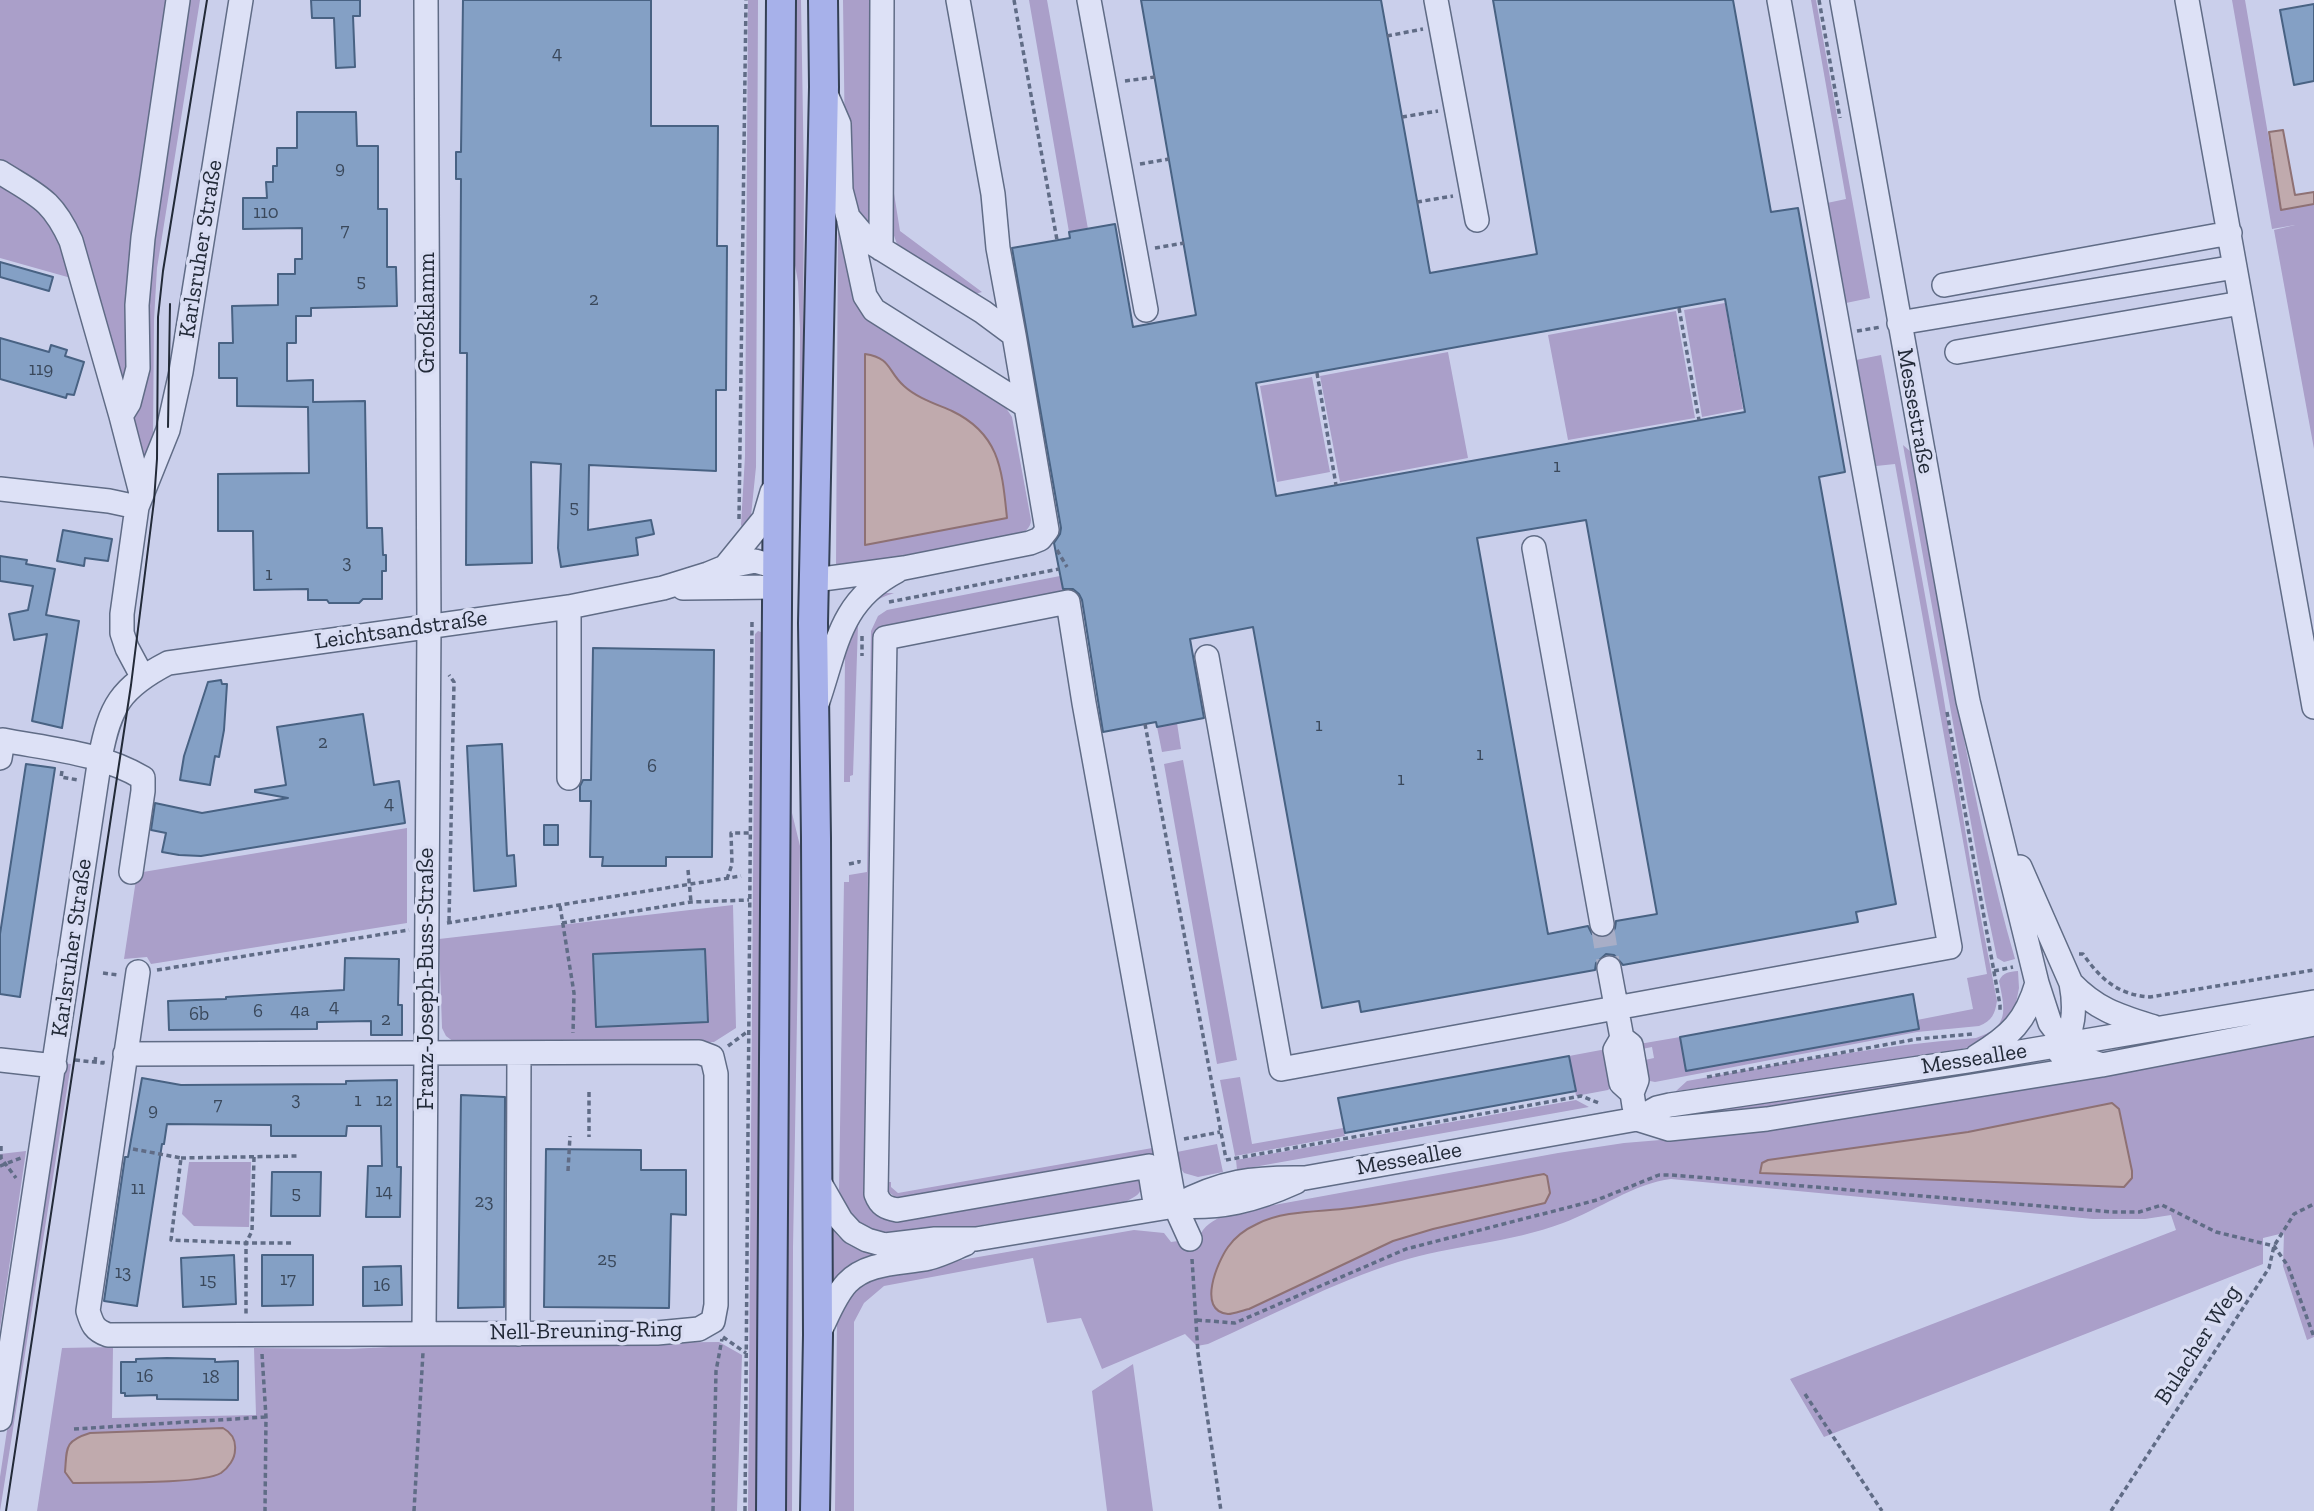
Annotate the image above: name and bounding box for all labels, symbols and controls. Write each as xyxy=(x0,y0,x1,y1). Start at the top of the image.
house number: 4 xyxy=(552,43,562,65)
street label: Karlsruher Straße xyxy=(173,158,229,340)
house number: 9 xyxy=(335,158,345,180)
house number: 110 xyxy=(253,202,279,224)
house number: 7 xyxy=(341,220,349,242)
street label: Großklamm xyxy=(413,252,441,374)
house number: 5 xyxy=(356,271,366,293)
house number: 2 xyxy=(589,289,599,311)
street label: Messestraße xyxy=(1890,346,1940,476)
house number: 119 xyxy=(29,359,53,381)
house number: 1 xyxy=(1553,456,1561,478)
house number: 5 xyxy=(569,497,579,519)
house number: 3 xyxy=(342,552,352,574)
house number: 1 xyxy=(265,564,273,586)
street label: Leichtsandstraße xyxy=(313,604,489,656)
house number: 1 xyxy=(1315,715,1323,737)
house number: 2 xyxy=(318,732,328,754)
house number: 1 xyxy=(1476,744,1484,766)
house number: 6 xyxy=(647,756,657,778)
house number: 1 xyxy=(1397,769,1405,791)
house number: 4 xyxy=(384,793,394,815)
street label: Franz-Joseph-Buss-Straße xyxy=(412,848,440,1110)
street label: Karlsruher Straße xyxy=(46,857,98,1039)
house number: 4 xyxy=(329,996,339,1018)
house number: 4a xyxy=(290,1000,310,1022)
house number: 6 xyxy=(253,1001,263,1023)
house number: 6b xyxy=(189,1004,209,1026)
house number: 2 xyxy=(381,1009,391,1031)
street label: Messeallee xyxy=(1919,1037,2029,1081)
house number: 3 xyxy=(291,1089,301,1111)
house number: 1 xyxy=(354,1090,362,1112)
house number: 12 xyxy=(375,1090,393,1112)
house number: 7 xyxy=(214,1094,222,1116)
house number: 9 xyxy=(148,1100,158,1122)
street label: Messeallee xyxy=(1354,1136,1464,1182)
house number: 11 xyxy=(131,1178,145,1200)
house number: 14 xyxy=(375,1181,393,1203)
house number: 5 xyxy=(291,1183,301,1205)
house number: 23 xyxy=(474,1191,494,1213)
house number: 25 xyxy=(597,1249,617,1271)
house number: 13 xyxy=(115,1262,131,1284)
house number: 17 xyxy=(280,1269,296,1291)
house number: 15 xyxy=(199,1270,217,1292)
house number: 16 xyxy=(373,1275,391,1297)
street label: Bulacher Weg xyxy=(2149,1280,2247,1410)
street label: Nell-Breuning-Ring xyxy=(489,1316,683,1346)
house number: 16 xyxy=(136,1366,154,1388)
house number: 18 xyxy=(202,1367,220,1389)

